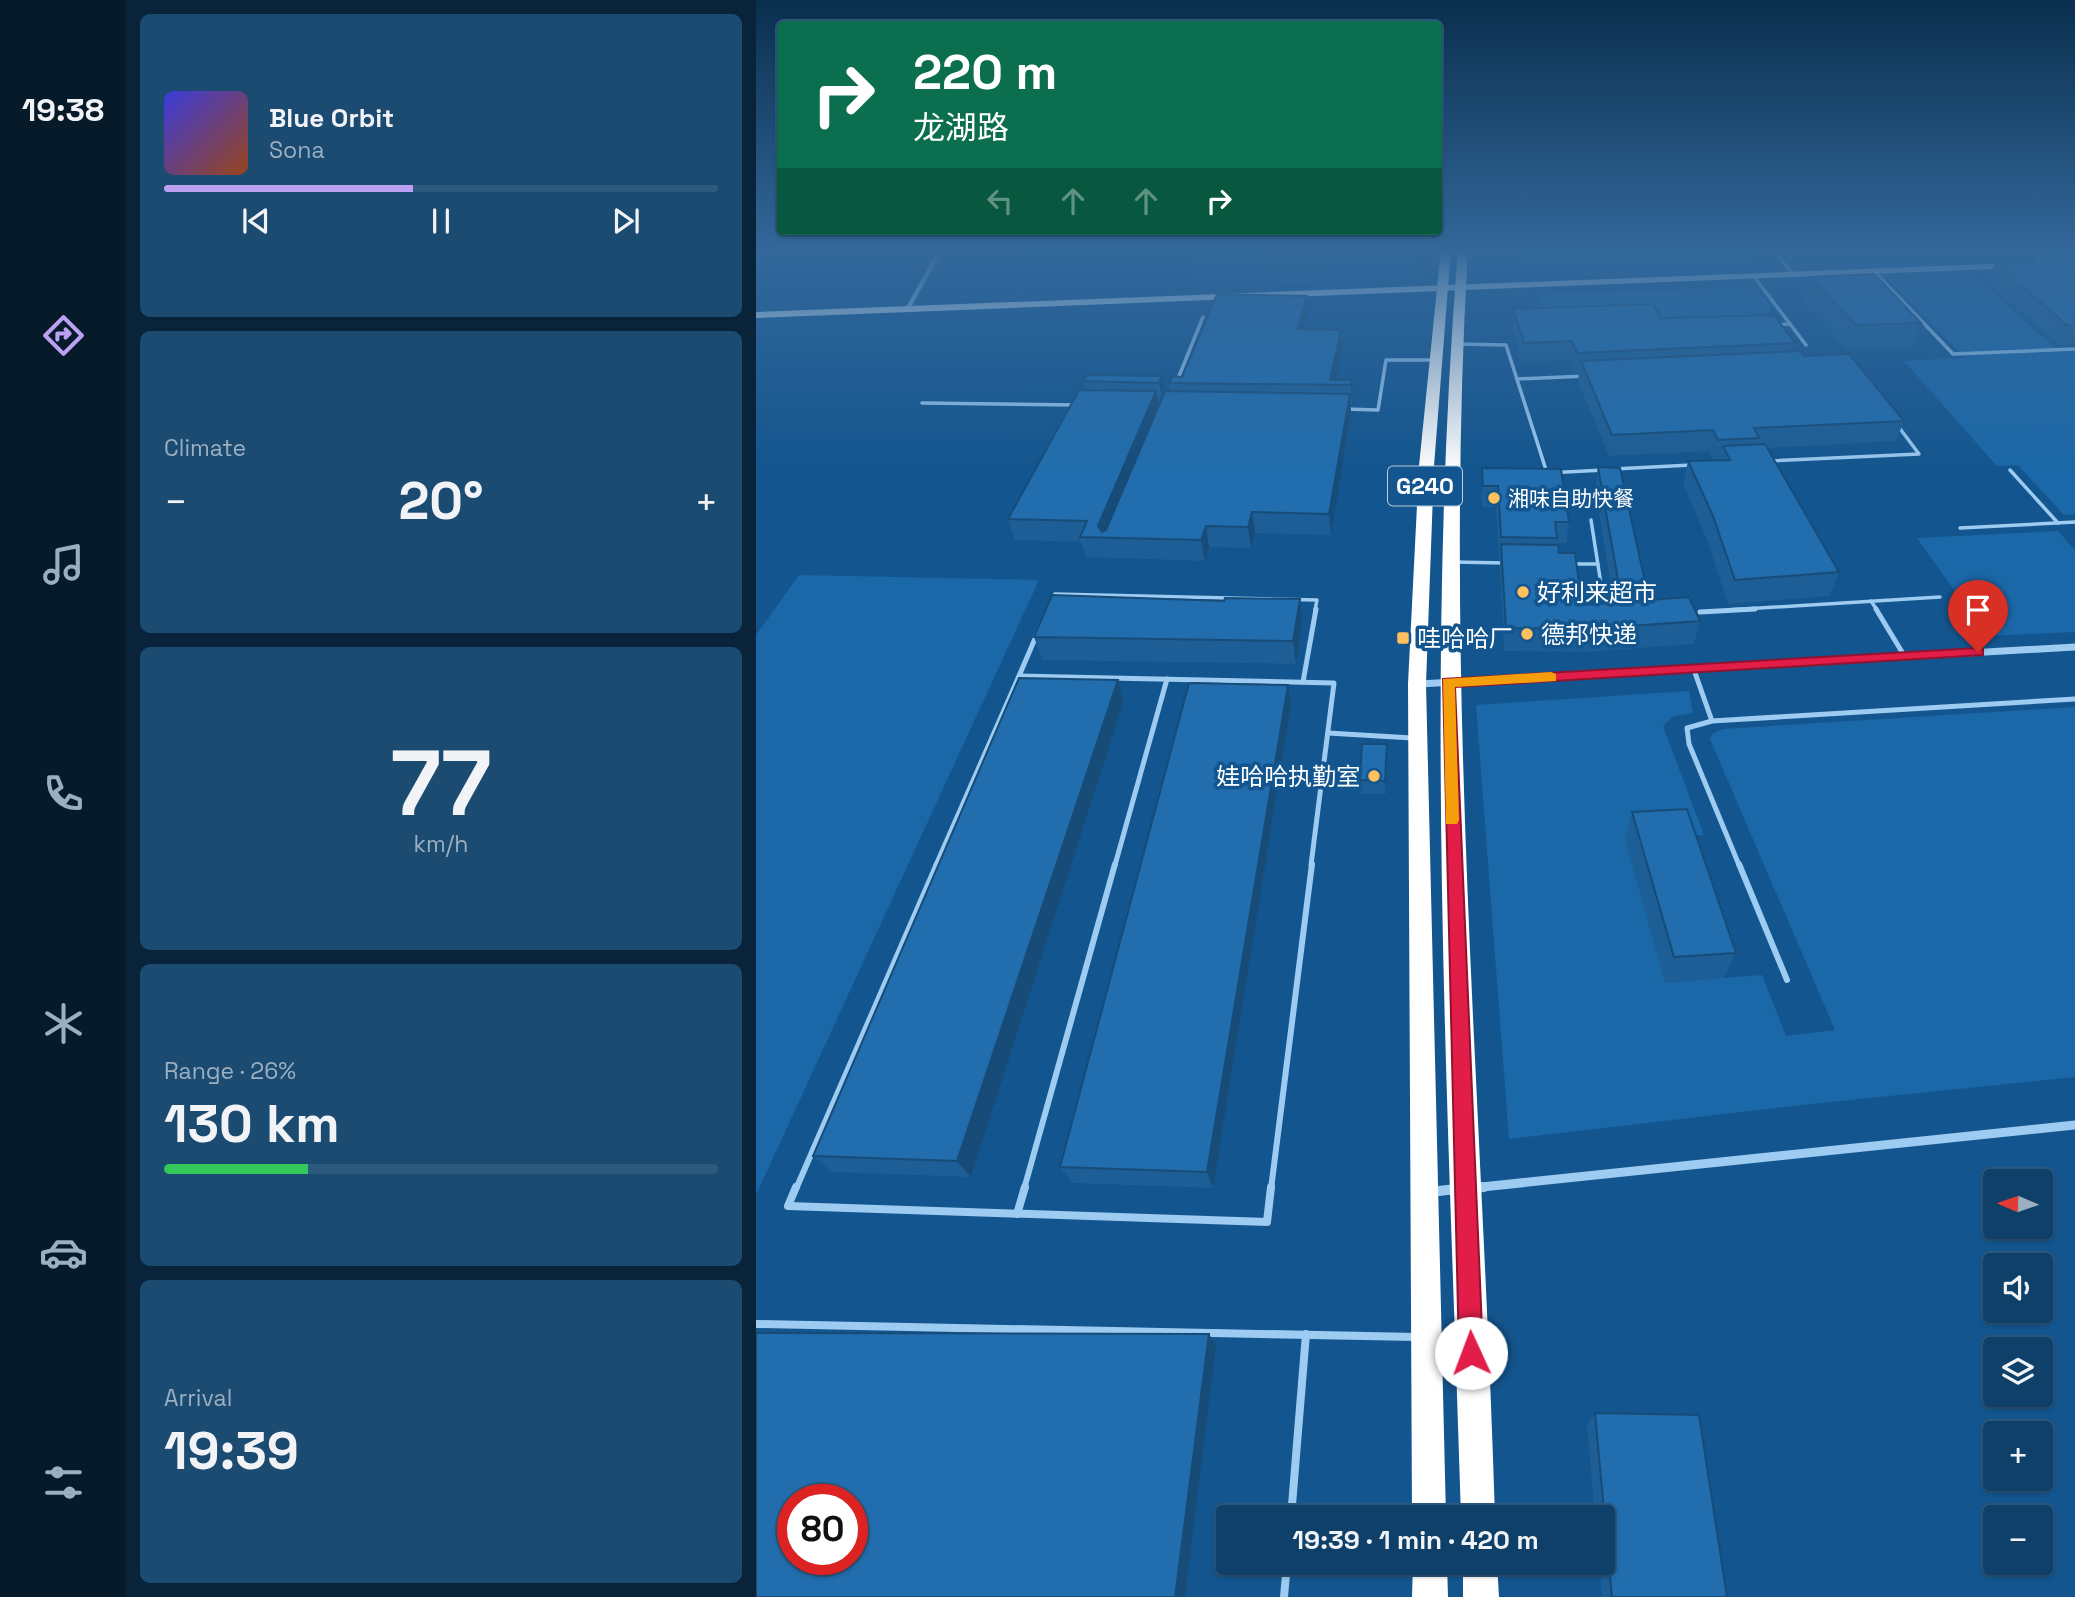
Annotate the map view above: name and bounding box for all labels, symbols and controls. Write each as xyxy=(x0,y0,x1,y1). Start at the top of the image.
text: 220 m xyxy=(913,41,1057,103)
icon: right xyxy=(798,49,889,140)
text: 19:38 xyxy=(22,90,104,130)
text: Blue Orbit xyxy=(269,101,394,135)
text: 龙湖路 xyxy=(913,108,1009,148)
text: Sona xyxy=(269,135,325,165)
icon: left xyxy=(981,182,1019,220)
icon: ahead xyxy=(1054,182,1092,220)
icon: ahead xyxy=(1127,182,1165,220)
icon: right xyxy=(1200,182,1238,220)
icon: previous xyxy=(237,202,275,240)
icon: pause xyxy=(422,202,460,240)
icon: next xyxy=(607,202,645,240)
icon: directions xyxy=(39,311,88,360)
text: Climate xyxy=(164,433,246,463)
road number: G240 xyxy=(1388,466,1462,506)
text: 20° xyxy=(398,468,484,534)
text: − xyxy=(164,478,188,526)
text: + xyxy=(694,478,718,526)
place label: 湘味自助快餐 xyxy=(1508,485,1634,512)
marker: 湘味自助快餐 xyxy=(1486,490,1502,506)
icon: music xyxy=(39,540,88,589)
place label: 好利来超市 xyxy=(1537,577,1657,608)
pin xyxy=(1948,580,2008,652)
marker: 好利来超市 xyxy=(1515,584,1531,600)
icon: arrive xyxy=(1959,591,1997,629)
place label: 德邦快递 xyxy=(1541,619,1637,650)
place label: 哇哈哈厂 xyxy=(1417,623,1513,654)
marker: 德邦快递 xyxy=(1519,626,1535,642)
marker: 哇哈哈厂 xyxy=(1395,630,1411,646)
text: 77 xyxy=(391,725,491,842)
place label: 娃哈哈执勤室 xyxy=(1216,761,1360,792)
marker: 娃哈哈执勤室 xyxy=(1366,768,1382,784)
icon: phone xyxy=(39,769,88,818)
text: km/h xyxy=(414,829,468,859)
icon: climate xyxy=(39,999,88,1048)
text: Range · 26% xyxy=(164,1056,296,1086)
text: 130 km xyxy=(164,1091,340,1157)
north arrow xyxy=(1983,1169,2053,1239)
map controls xyxy=(1983,1169,2053,1575)
icon: car xyxy=(39,1228,88,1277)
button: sound xyxy=(1983,1253,2053,1323)
position arrow xyxy=(1434,1316,1508,1390)
button: layers xyxy=(1983,1337,2053,1407)
text: Arrival xyxy=(164,1383,232,1413)
text: 19:39 xyxy=(164,1418,299,1484)
button: + xyxy=(1983,1421,2053,1491)
icon: filters xyxy=(39,1458,88,1507)
speed limit sign: 80 xyxy=(777,1484,868,1575)
button: − xyxy=(1983,1505,2053,1575)
text: 19:39 · 1 min · 420 m xyxy=(1292,1523,1539,1557)

